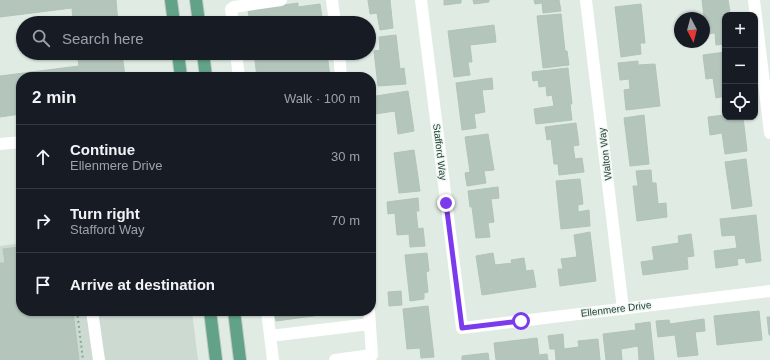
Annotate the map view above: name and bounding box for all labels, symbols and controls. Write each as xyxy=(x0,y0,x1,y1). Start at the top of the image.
north arrow xyxy=(674,12,710,48)
map controls xyxy=(722,12,758,120)
button: + xyxy=(722,12,758,48)
search box xyxy=(16,16,376,60)
icon: search xyxy=(30,27,52,49)
text: Search here xyxy=(62,30,144,47)
button: − xyxy=(722,48,758,84)
button: locate xyxy=(722,84,758,120)
text: 2 min xyxy=(32,88,76,107)
text: Walk · 100 m xyxy=(284,91,360,106)
street label: Stafford Way xyxy=(431,123,449,181)
street label: Walton Way xyxy=(596,127,614,181)
text: Continue xyxy=(70,141,135,158)
icon: ahead xyxy=(32,146,54,168)
text: 30 m xyxy=(331,149,360,164)
text: Ellenmere Drive xyxy=(70,158,162,173)
route end xyxy=(437,194,455,212)
text: Turn right xyxy=(70,205,140,222)
icon: right xyxy=(32,210,54,232)
text: 70 m xyxy=(331,213,360,228)
text: Stafford Way xyxy=(70,222,144,237)
icon: arrive xyxy=(32,274,54,296)
text: Arrive at destination xyxy=(70,276,215,293)
street label: Ellenmere Drive xyxy=(580,299,652,319)
route start xyxy=(512,312,530,330)

